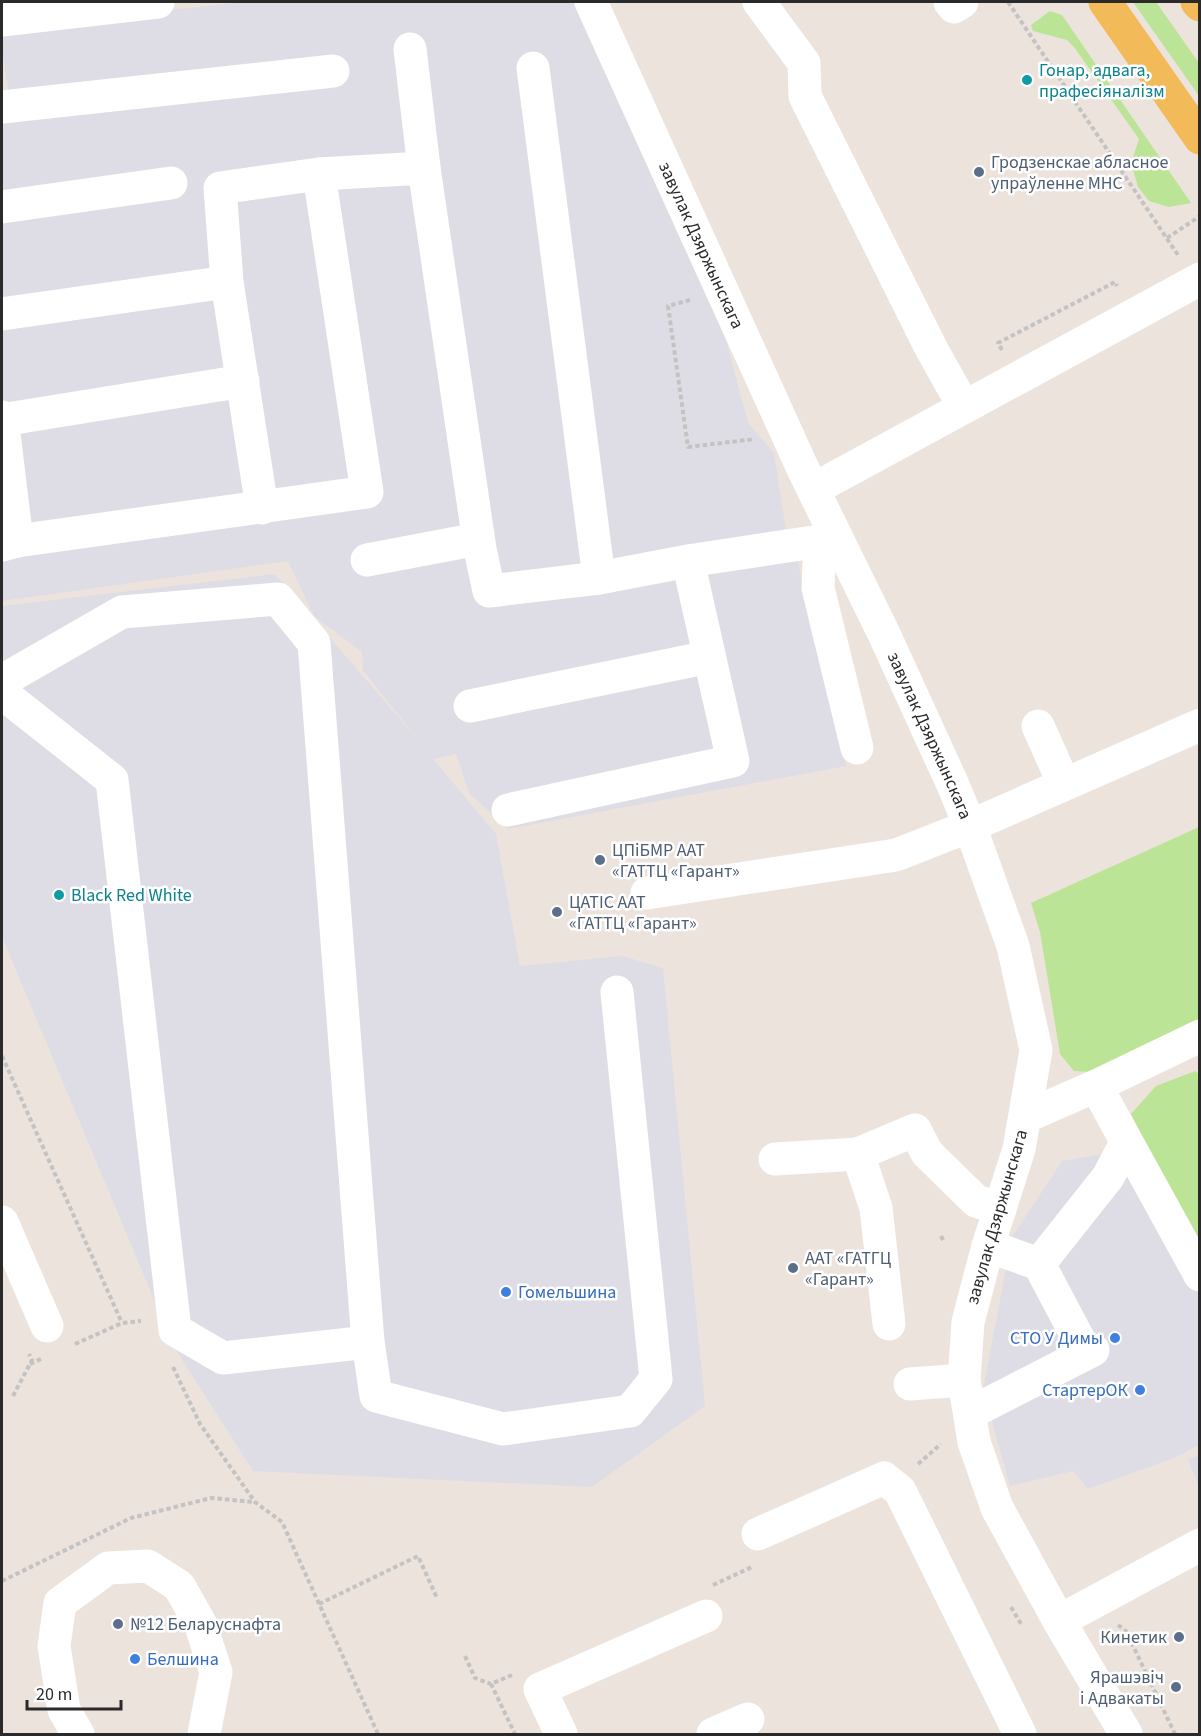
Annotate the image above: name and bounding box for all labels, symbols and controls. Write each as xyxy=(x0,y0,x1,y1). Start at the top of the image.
place label: Гонар, адвага, прафесіяналізм xyxy=(1039,58,1165,104)
marker: Гонар, адвага, прафесіяналізм xyxy=(1020,73,1034,87)
place label: Гродзенскае абласное упраўленне МНС xyxy=(991,150,1168,196)
street label: завулак Дзяржынскага xyxy=(653,157,750,333)
marker: Гродзенскае абласное упраўленне МНС xyxy=(972,165,986,179)
street label: завулак Дзяржынскага xyxy=(881,648,978,823)
place label: ЦПіБМР ААТ «ГАТТЦ «Гарант» xyxy=(612,838,740,884)
marker: ЦПіБМР ААТ «ГАТТЦ «Гарант» xyxy=(593,853,607,867)
place label: Black Red White xyxy=(71,883,192,908)
marker: Black Red White xyxy=(52,888,66,902)
place label: ЦАТІС ААТ «ГАТТЦ «Гарант» xyxy=(569,890,697,936)
marker: ЦАТІС ААТ «ГАТТЦ «Гарант» xyxy=(550,905,564,919)
street label: завулак Дзяржынскага xyxy=(960,1126,1034,1308)
place label: ААТ «ГАТГЦ «Гарант» xyxy=(805,1246,892,1292)
marker: ААТ «ГАТГЦ «Гарант» xyxy=(786,1261,800,1275)
place label: Гомельшина xyxy=(518,1280,616,1305)
marker: Гомельшина xyxy=(499,1285,513,1299)
place label: СТО У Димы xyxy=(1010,1326,1103,1351)
marker: СТО У Димы xyxy=(1108,1331,1122,1345)
place label: СтартерОК xyxy=(1042,1378,1129,1403)
marker: СтартерОК xyxy=(1133,1383,1147,1397)
place label: №12 Беларуснафта xyxy=(130,1612,281,1637)
marker: №12 Беларуснафта xyxy=(111,1617,125,1631)
place label: Кинетик xyxy=(1100,1625,1167,1650)
marker: Кинетик xyxy=(1172,1630,1186,1644)
place label: Белшина xyxy=(147,1647,219,1672)
marker: Белшина xyxy=(128,1652,142,1666)
place label: Ярашэвіч і Адвакаты xyxy=(1080,1665,1164,1711)
scale bar xyxy=(27,1673,122,1711)
marker: Ярашэвіч і Адвакаты xyxy=(1169,1680,1183,1694)
text: 20 m xyxy=(36,1682,72,1707)

